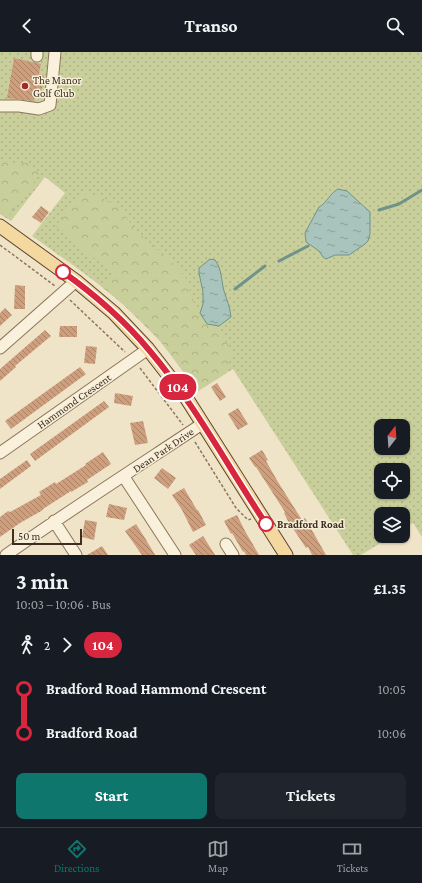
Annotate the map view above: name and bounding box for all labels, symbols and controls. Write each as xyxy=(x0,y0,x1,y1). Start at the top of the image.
icon: back xyxy=(16,15,38,37)
icon: search xyxy=(384,15,406,37)
text: Transo xyxy=(184,16,238,36)
place label: The Manor Golf Club xyxy=(33,74,81,99)
marker: The Manor Golf Club xyxy=(20,81,30,91)
unlabelled marker xyxy=(55,264,71,280)
street label: Hammond Crescent xyxy=(35,371,114,431)
line badge: 104 xyxy=(155,374,201,400)
text: 104 xyxy=(167,379,189,395)
north arrow xyxy=(374,419,410,455)
map controls xyxy=(374,419,410,543)
street label: Dean Park Drive xyxy=(130,425,196,475)
button: locate xyxy=(374,463,410,499)
button: layers xyxy=(374,507,410,543)
marker: Bradford Road xyxy=(258,516,274,532)
place label: Bradford Road xyxy=(277,518,344,530)
scale bar xyxy=(12,527,82,546)
text: 50 m xyxy=(18,530,40,542)
text: 3 min xyxy=(16,569,69,594)
text: £1.35 xyxy=(374,581,406,597)
text: 10:03 – 10:06 · Bus xyxy=(16,597,111,612)
icon: walk xyxy=(16,634,38,656)
icon: forward xyxy=(56,634,78,656)
text: 104 xyxy=(92,637,114,653)
text: 2 xyxy=(44,638,50,653)
text: Bradford Road Hammond Crescent xyxy=(46,681,266,697)
text: 10:05 xyxy=(378,682,406,697)
text: Bradford Road xyxy=(46,725,138,741)
text: 10:06 xyxy=(377,726,406,741)
button: Start xyxy=(16,773,207,819)
button: Tickets xyxy=(215,773,406,819)
tab: Directions xyxy=(54,838,99,874)
tab: Map xyxy=(207,838,229,874)
tab: Tickets xyxy=(337,838,368,874)

